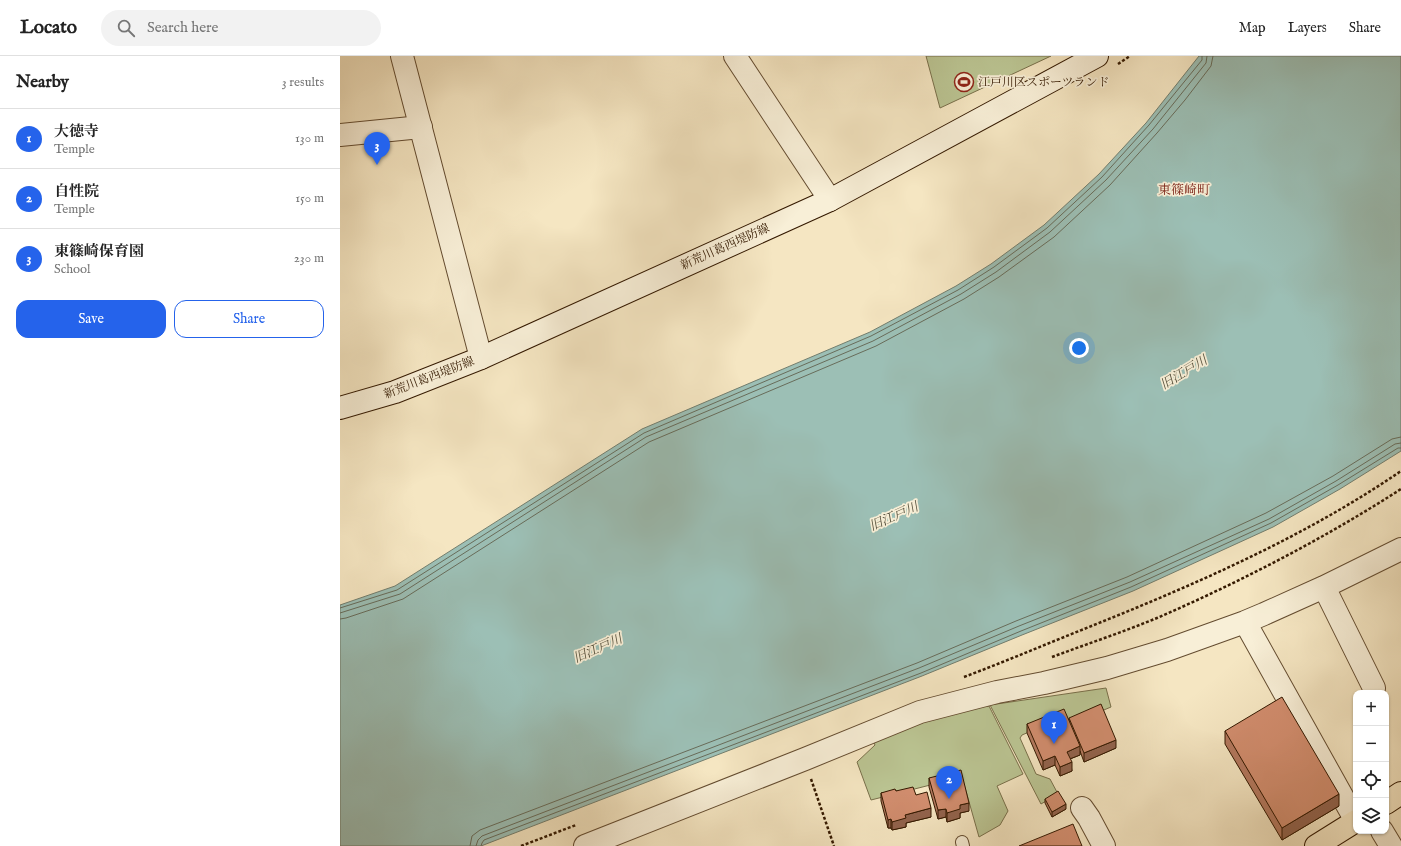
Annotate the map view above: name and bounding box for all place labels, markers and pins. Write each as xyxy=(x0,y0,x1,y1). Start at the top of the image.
sports icon: 江戸川区スポーツランド xyxy=(953,71,975,93)
place label: 江戸川区スポーツランド xyxy=(978,75,1110,90)
pin: 3 xyxy=(364,132,390,165)
pin: 1 xyxy=(1041,711,1067,744)
pin: 2 xyxy=(936,766,962,799)

